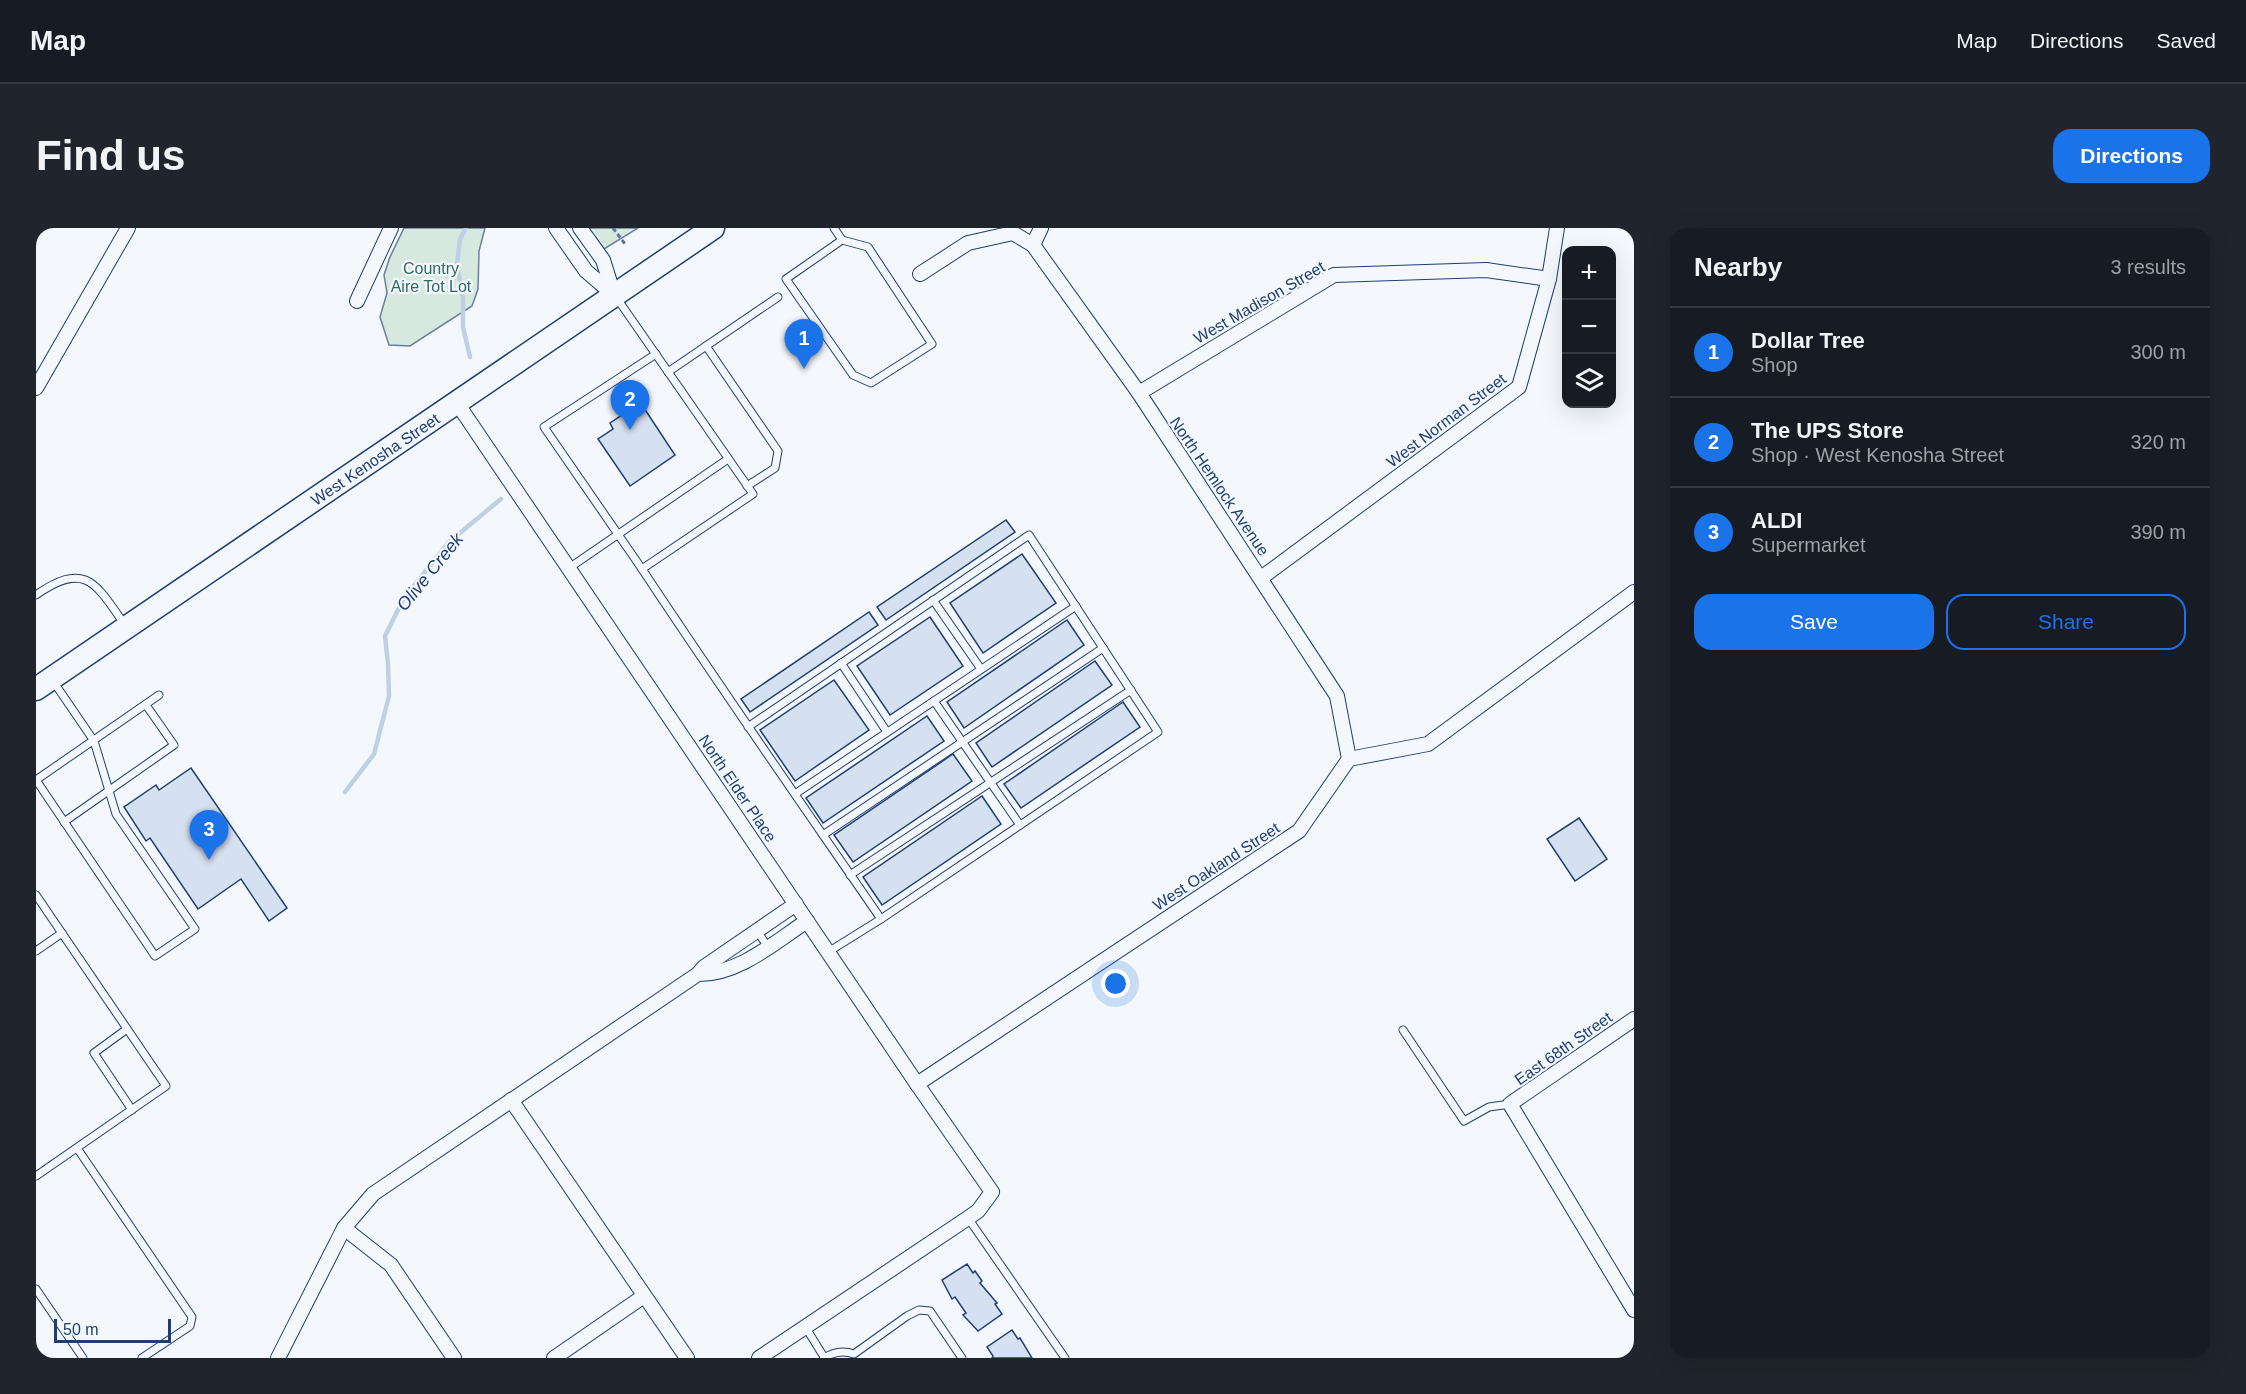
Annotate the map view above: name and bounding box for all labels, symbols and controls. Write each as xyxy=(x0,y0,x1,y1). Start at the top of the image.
text: Map xyxy=(30,25,86,56)
text: Map xyxy=(1956,29,1997,52)
text: Directions xyxy=(2030,29,2123,52)
text: Saved xyxy=(2156,29,2216,52)
button: Directions xyxy=(2053,129,2210,183)
text: Find us xyxy=(36,132,185,179)
map controls xyxy=(1562,246,1616,408)
button: + xyxy=(1562,246,1616,300)
text: Nearby xyxy=(1694,252,1782,282)
text: 3 results xyxy=(2110,256,2186,278)
street label: West Madison Street xyxy=(1191,258,1328,347)
park label: Country Aire Tot Lot xyxy=(391,260,472,295)
button: − xyxy=(1562,300,1616,354)
pin: 1 xyxy=(784,320,824,369)
text: Dollar Tree xyxy=(1751,328,1865,353)
text: 1 xyxy=(1708,341,1719,363)
text: 300 m xyxy=(2130,341,2186,363)
button: layers xyxy=(1562,354,1616,408)
text: Shop xyxy=(1751,354,1798,376)
street label: West Norman Street xyxy=(1383,370,1510,471)
pin: 2 xyxy=(610,380,650,430)
street label: West Kenosha Street xyxy=(308,410,443,509)
street label: North Hemlock Avenue xyxy=(1167,414,1272,559)
text: The UPS Store xyxy=(1751,418,1904,443)
text: 2 xyxy=(1708,431,1719,453)
text: 320 m xyxy=(2130,431,2186,453)
text: Shop · West Kenosha Street xyxy=(1751,444,2004,466)
text: ALDI xyxy=(1751,508,1802,533)
text: 3 xyxy=(1708,521,1719,543)
text: 390 m xyxy=(2130,521,2186,543)
water label: Olive Creek xyxy=(393,528,468,615)
text: Supermarket xyxy=(1751,534,1866,556)
button: Save xyxy=(1694,594,1934,650)
button: Share xyxy=(1946,594,2186,650)
street label: North Elder Place xyxy=(695,732,780,845)
pin: 3 xyxy=(190,810,228,860)
street label: West Oakland Street xyxy=(1150,819,1283,914)
your location xyxy=(1101,969,1130,998)
street label: East 68th Street xyxy=(1511,1008,1616,1088)
scale bar xyxy=(54,1316,171,1344)
text: 50 m xyxy=(63,1321,99,1338)

